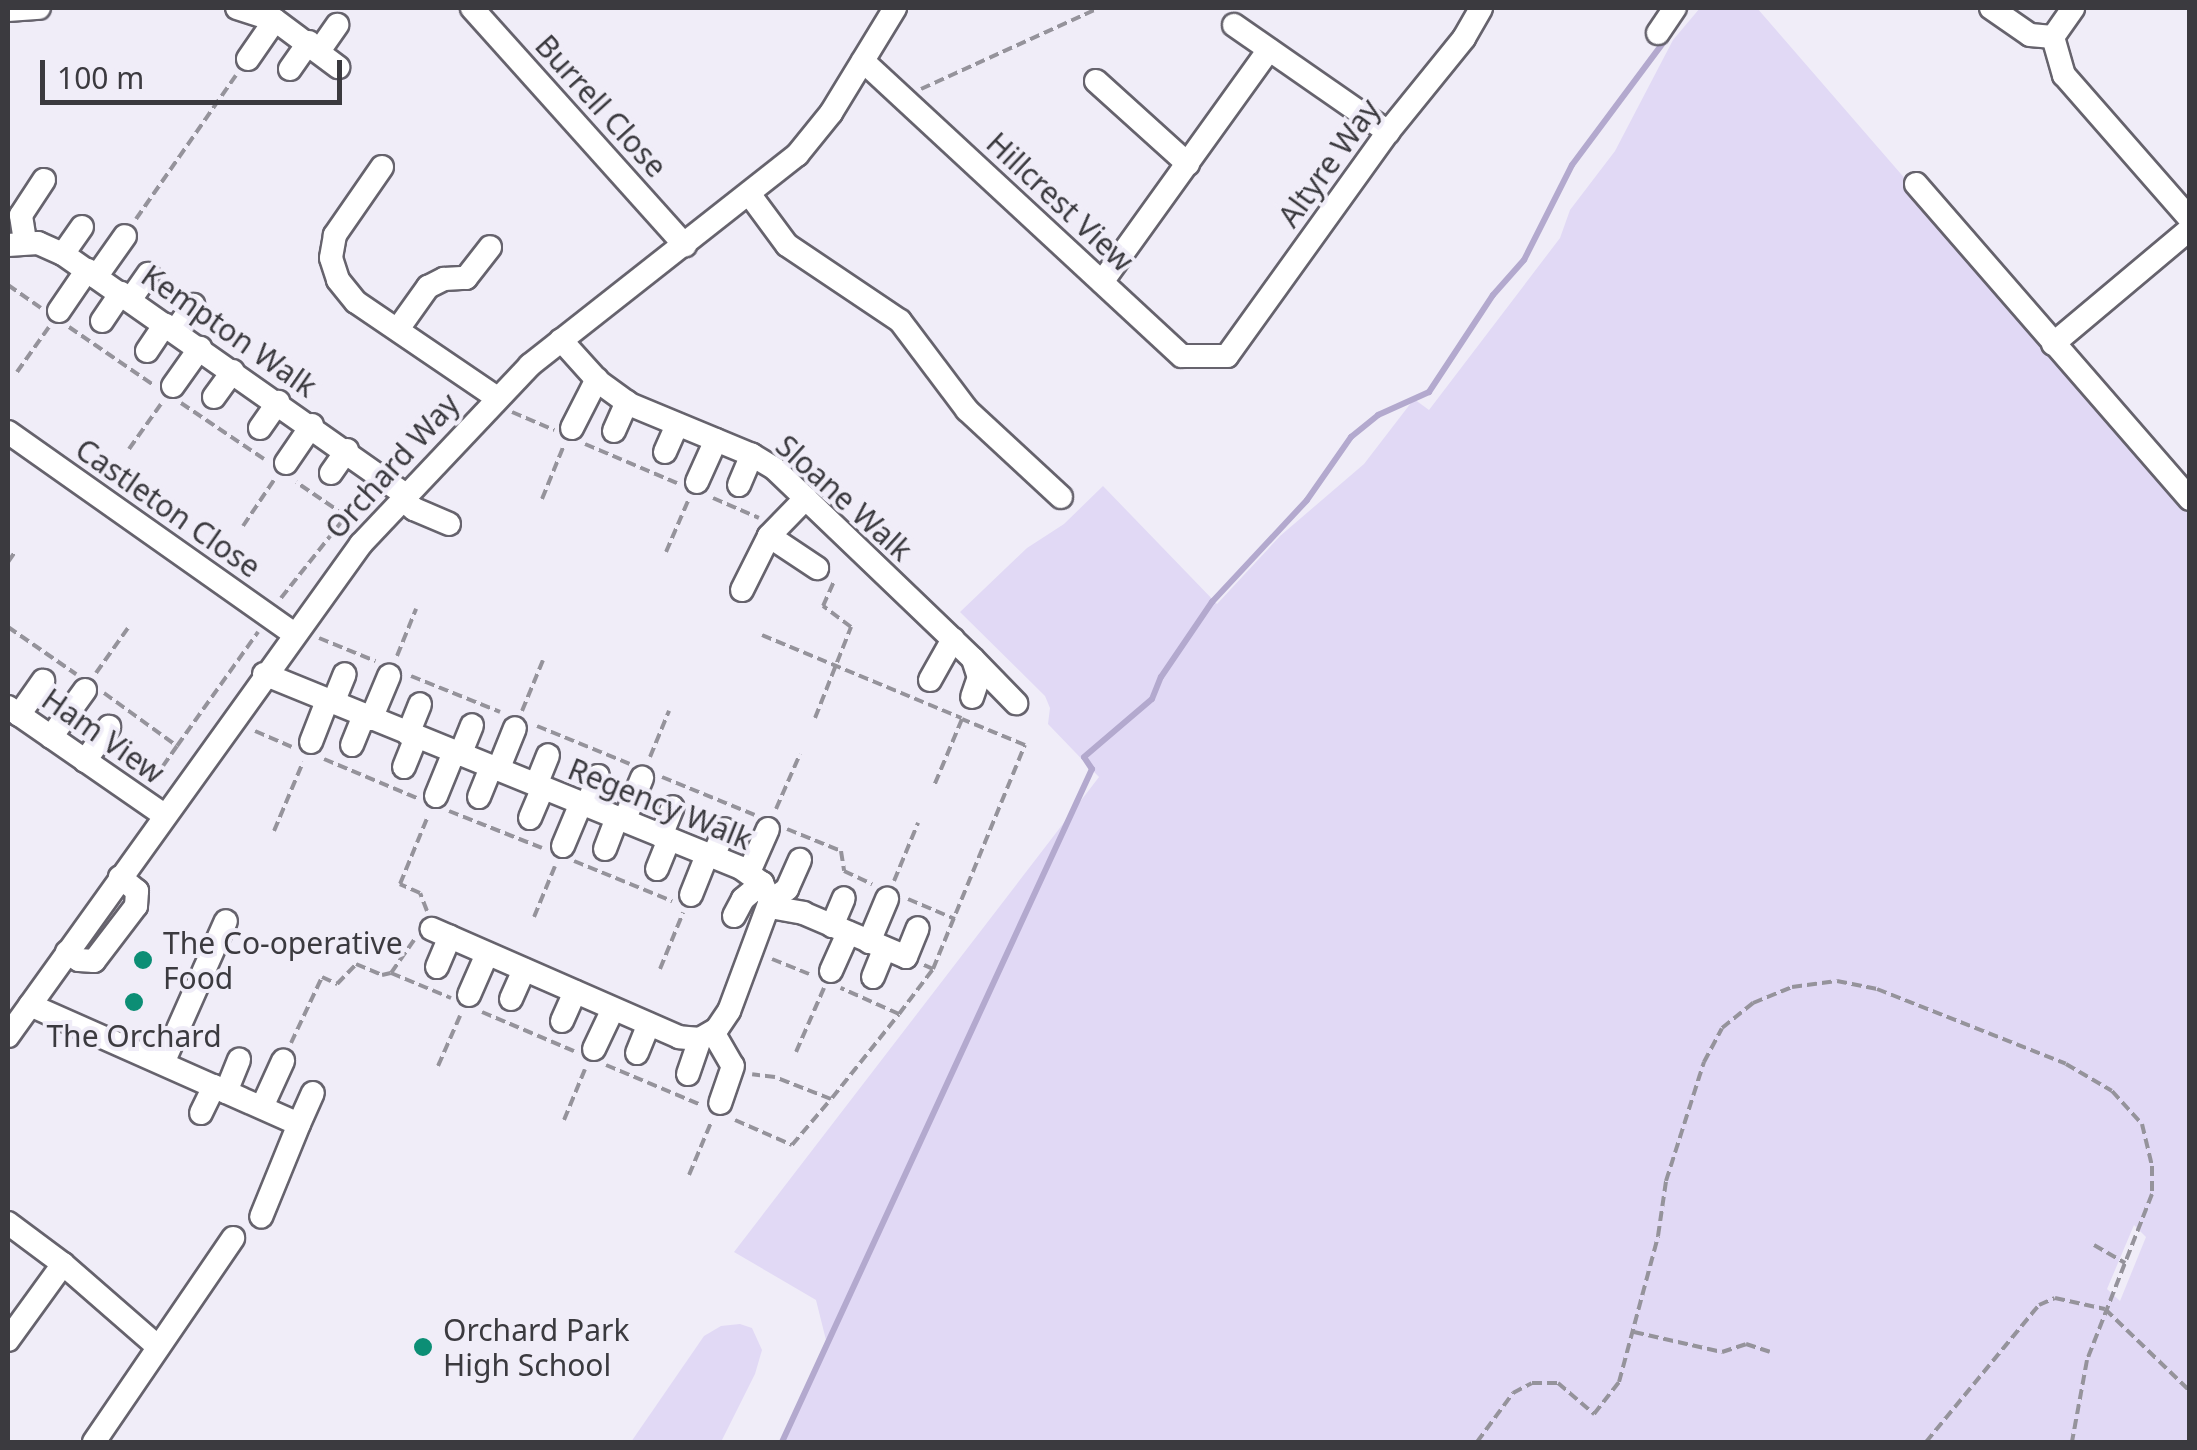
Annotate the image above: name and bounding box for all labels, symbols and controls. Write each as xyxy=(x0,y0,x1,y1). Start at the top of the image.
street label: Burrell Close xyxy=(528,28,674,184)
scale bar xyxy=(45,40,348,102)
text: 100 m xyxy=(57,57,144,98)
street label: Altyre Way xyxy=(1271,92,1387,234)
street label: Hillcrest View xyxy=(979,125,1141,279)
street label: Kempton Walk xyxy=(135,257,323,405)
street label: Orchard Way xyxy=(318,386,466,546)
street label: Sloane Walk xyxy=(769,428,919,568)
street label: Castleton Close xyxy=(69,431,267,585)
street label: Ham View xyxy=(35,681,171,791)
street label: Regency Walk xyxy=(563,751,757,857)
place label: The Co-operative Food xyxy=(163,925,403,996)
marker: The Co-operative Food xyxy=(132,949,154,971)
marker: The Orchard xyxy=(123,991,145,1013)
place label: The Orchard xyxy=(46,1018,222,1054)
place label: Orchard Park High School xyxy=(443,1312,629,1382)
marker: Orchard Park High School xyxy=(412,1336,434,1358)

